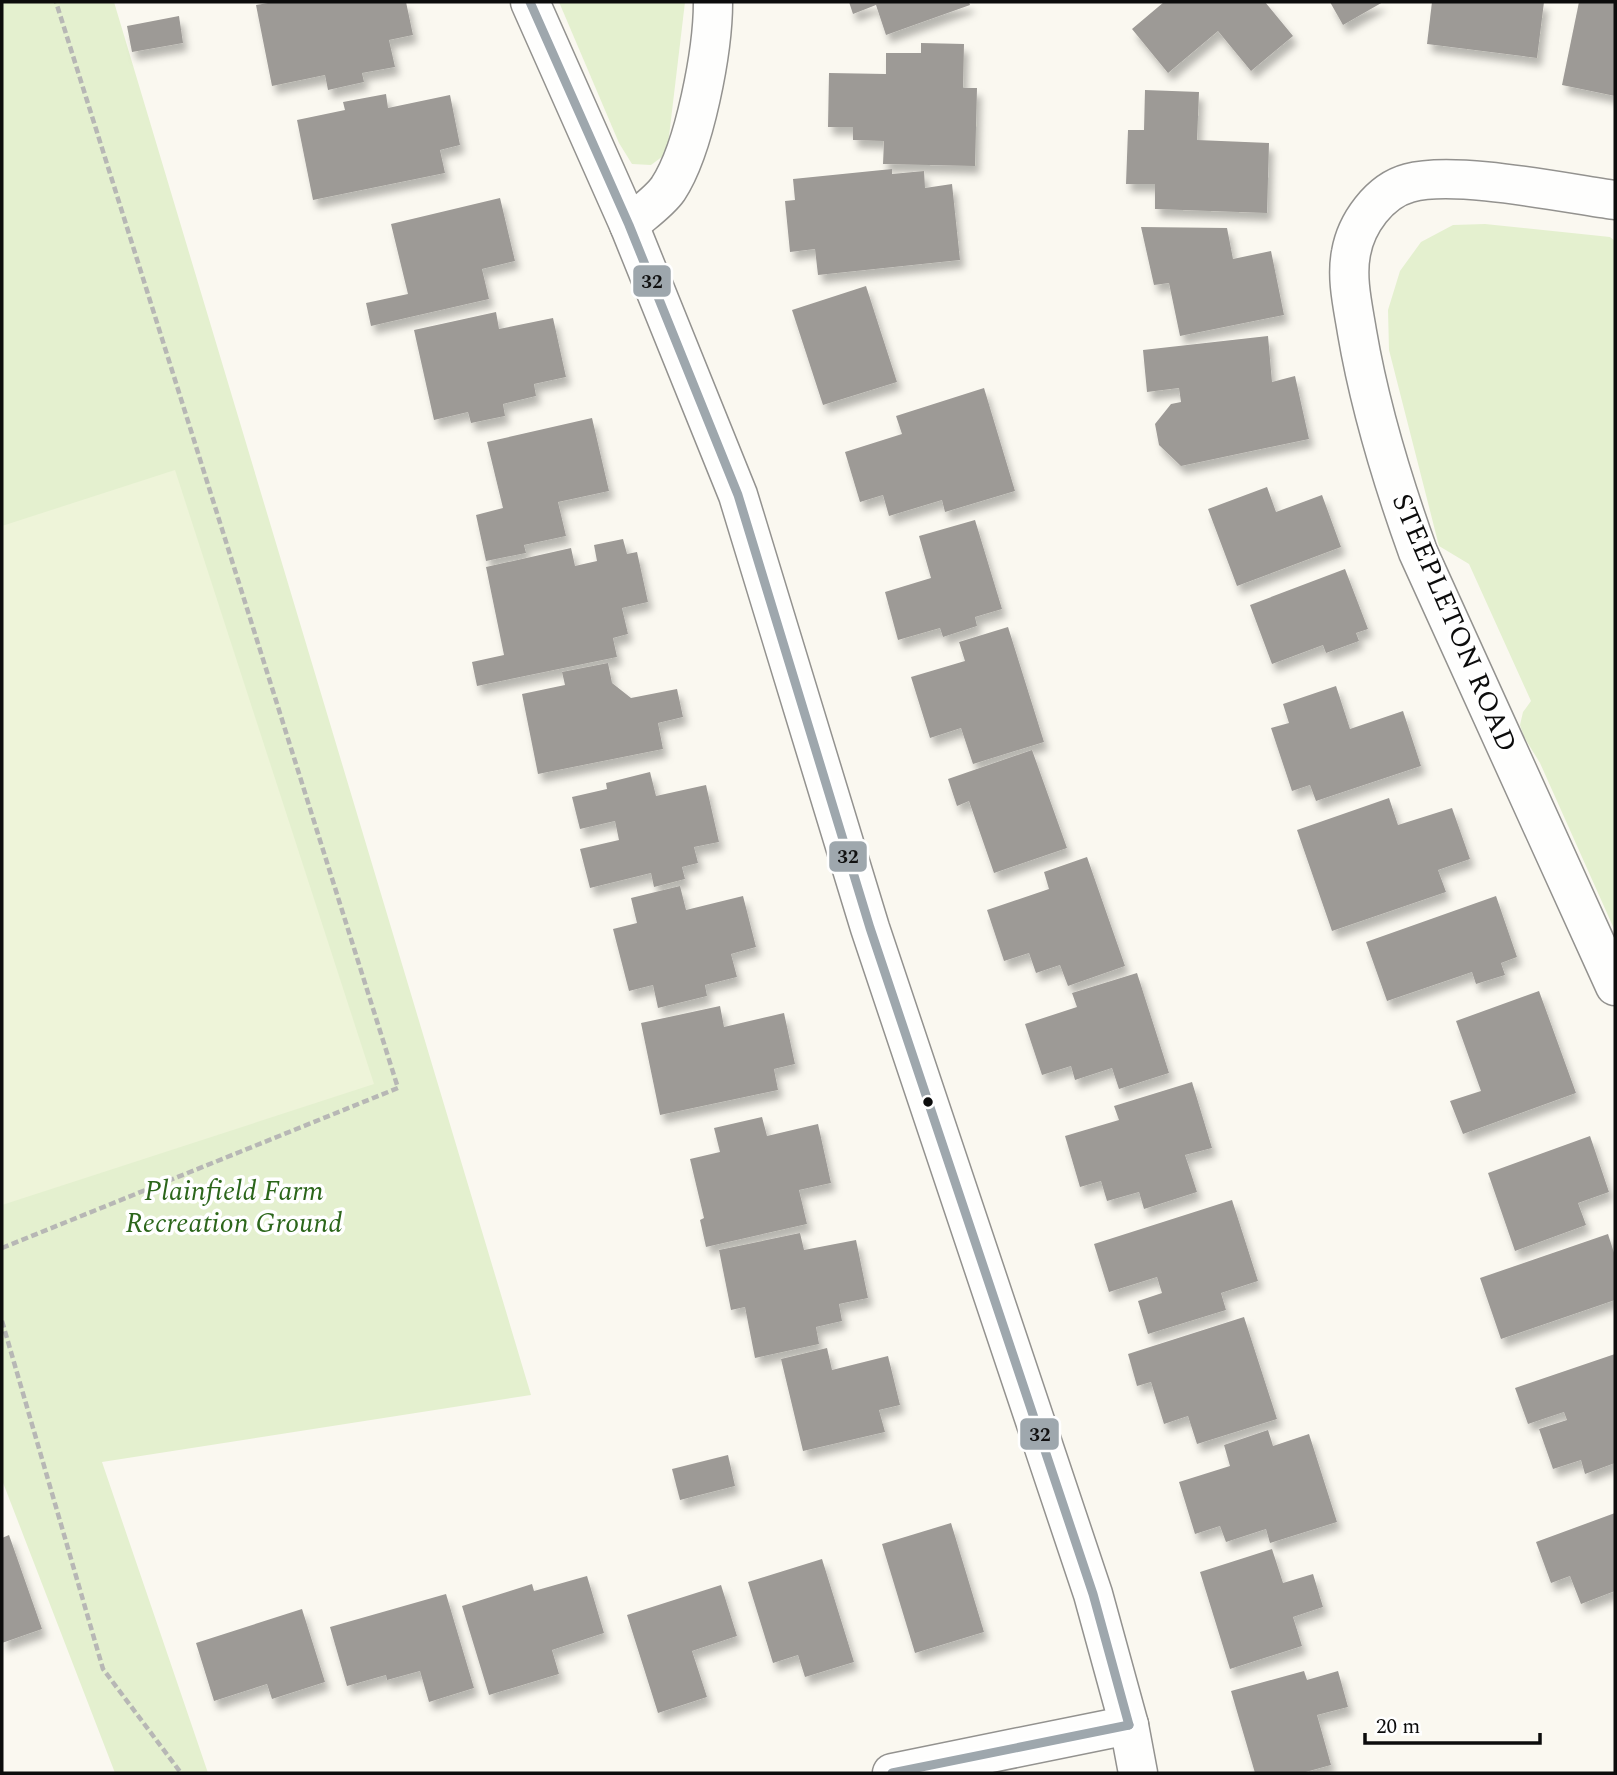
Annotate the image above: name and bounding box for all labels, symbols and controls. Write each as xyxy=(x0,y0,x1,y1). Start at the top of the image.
line badge: 32 xyxy=(632,264,672,298)
text: 32 xyxy=(641,268,663,297)
street label: STEEPLETON ROAD xyxy=(1380,487,1528,759)
line badge: 32 xyxy=(828,840,868,873)
text: 32 xyxy=(837,843,859,872)
unlabelled marker xyxy=(921,1095,935,1109)
park label: Plainfield Farm Recreation Ground xyxy=(126,1170,342,1245)
line badge: 32 xyxy=(1019,1417,1060,1451)
text: 32 xyxy=(1029,1421,1051,1450)
scale bar xyxy=(1365,1702,1540,1746)
text: 20 m xyxy=(1376,1711,1420,1743)

